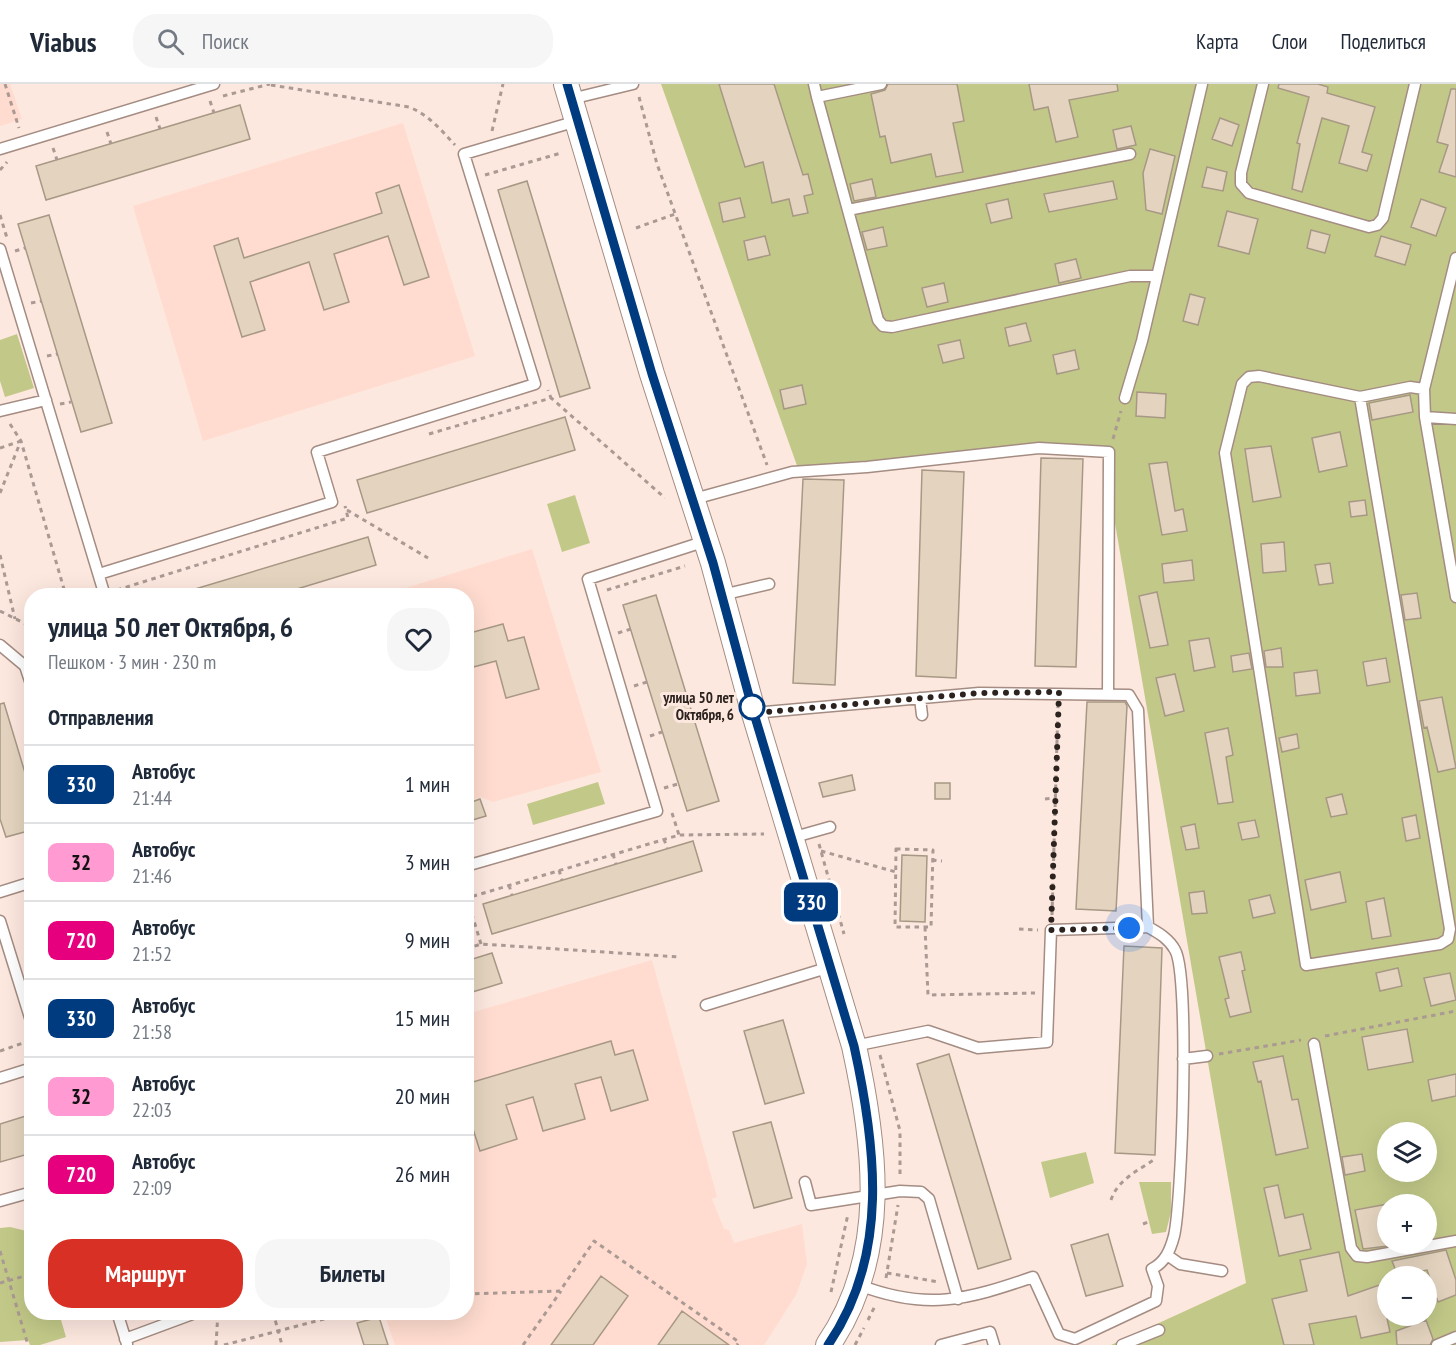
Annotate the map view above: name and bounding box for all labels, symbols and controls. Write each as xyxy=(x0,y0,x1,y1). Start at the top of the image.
search box xyxy=(133,14,553,68)
text: Viabus xyxy=(30,23,97,60)
icon: search xyxy=(154,25,187,58)
text: Поиск xyxy=(202,27,249,55)
text: Карта xyxy=(1196,28,1239,55)
text: Слои xyxy=(1272,28,1307,55)
text: Поделиться xyxy=(1340,28,1426,55)
text: улица 50 лет Октября, 6 xyxy=(48,608,293,645)
button: heart xyxy=(387,608,450,671)
text: Пешком · 3 мин · 230 m xyxy=(48,649,216,675)
place label: улица 50 лет Октября, 6 xyxy=(662,688,735,724)
marker: улица 50 лет Октября, 6 xyxy=(739,694,765,720)
text: Отправления xyxy=(48,703,154,731)
text: Автобус xyxy=(132,757,195,785)
text: 1 мин xyxy=(405,770,450,798)
text: 330 xyxy=(66,771,96,798)
text: 21:44 xyxy=(132,785,172,811)
text: Автобус xyxy=(132,835,195,863)
text: 3 мин xyxy=(405,848,450,876)
text: 32 xyxy=(71,849,91,876)
text: 21:46 xyxy=(132,863,172,889)
line badge: 330 xyxy=(776,882,846,922)
text: 330 xyxy=(796,889,826,916)
text: Автобус xyxy=(132,913,195,941)
your location xyxy=(1114,913,1144,943)
text: 9 мин xyxy=(405,926,450,954)
text: 720 xyxy=(66,927,96,954)
text: 21:52 xyxy=(132,941,172,967)
text: Автобус xyxy=(132,991,195,1019)
text: 15 мин xyxy=(395,1004,450,1032)
text: 330 xyxy=(66,1005,96,1032)
text: 21:58 xyxy=(132,1019,172,1045)
text: Автобус xyxy=(132,1069,195,1097)
text: 20 мин xyxy=(395,1082,450,1110)
text: 32 xyxy=(71,1083,91,1110)
text: 22:03 xyxy=(132,1097,172,1123)
map controls xyxy=(1377,1122,1437,1326)
button: layers xyxy=(1377,1122,1437,1182)
text: Автобус xyxy=(132,1147,195,1175)
text: 26 мин xyxy=(395,1160,450,1188)
text: 720 xyxy=(66,1161,96,1188)
text: 22:09 xyxy=(132,1175,172,1201)
button: + xyxy=(1377,1194,1437,1254)
button: Маршрут xyxy=(48,1239,243,1308)
button: Билеты xyxy=(255,1239,450,1308)
button: − xyxy=(1377,1266,1437,1326)

